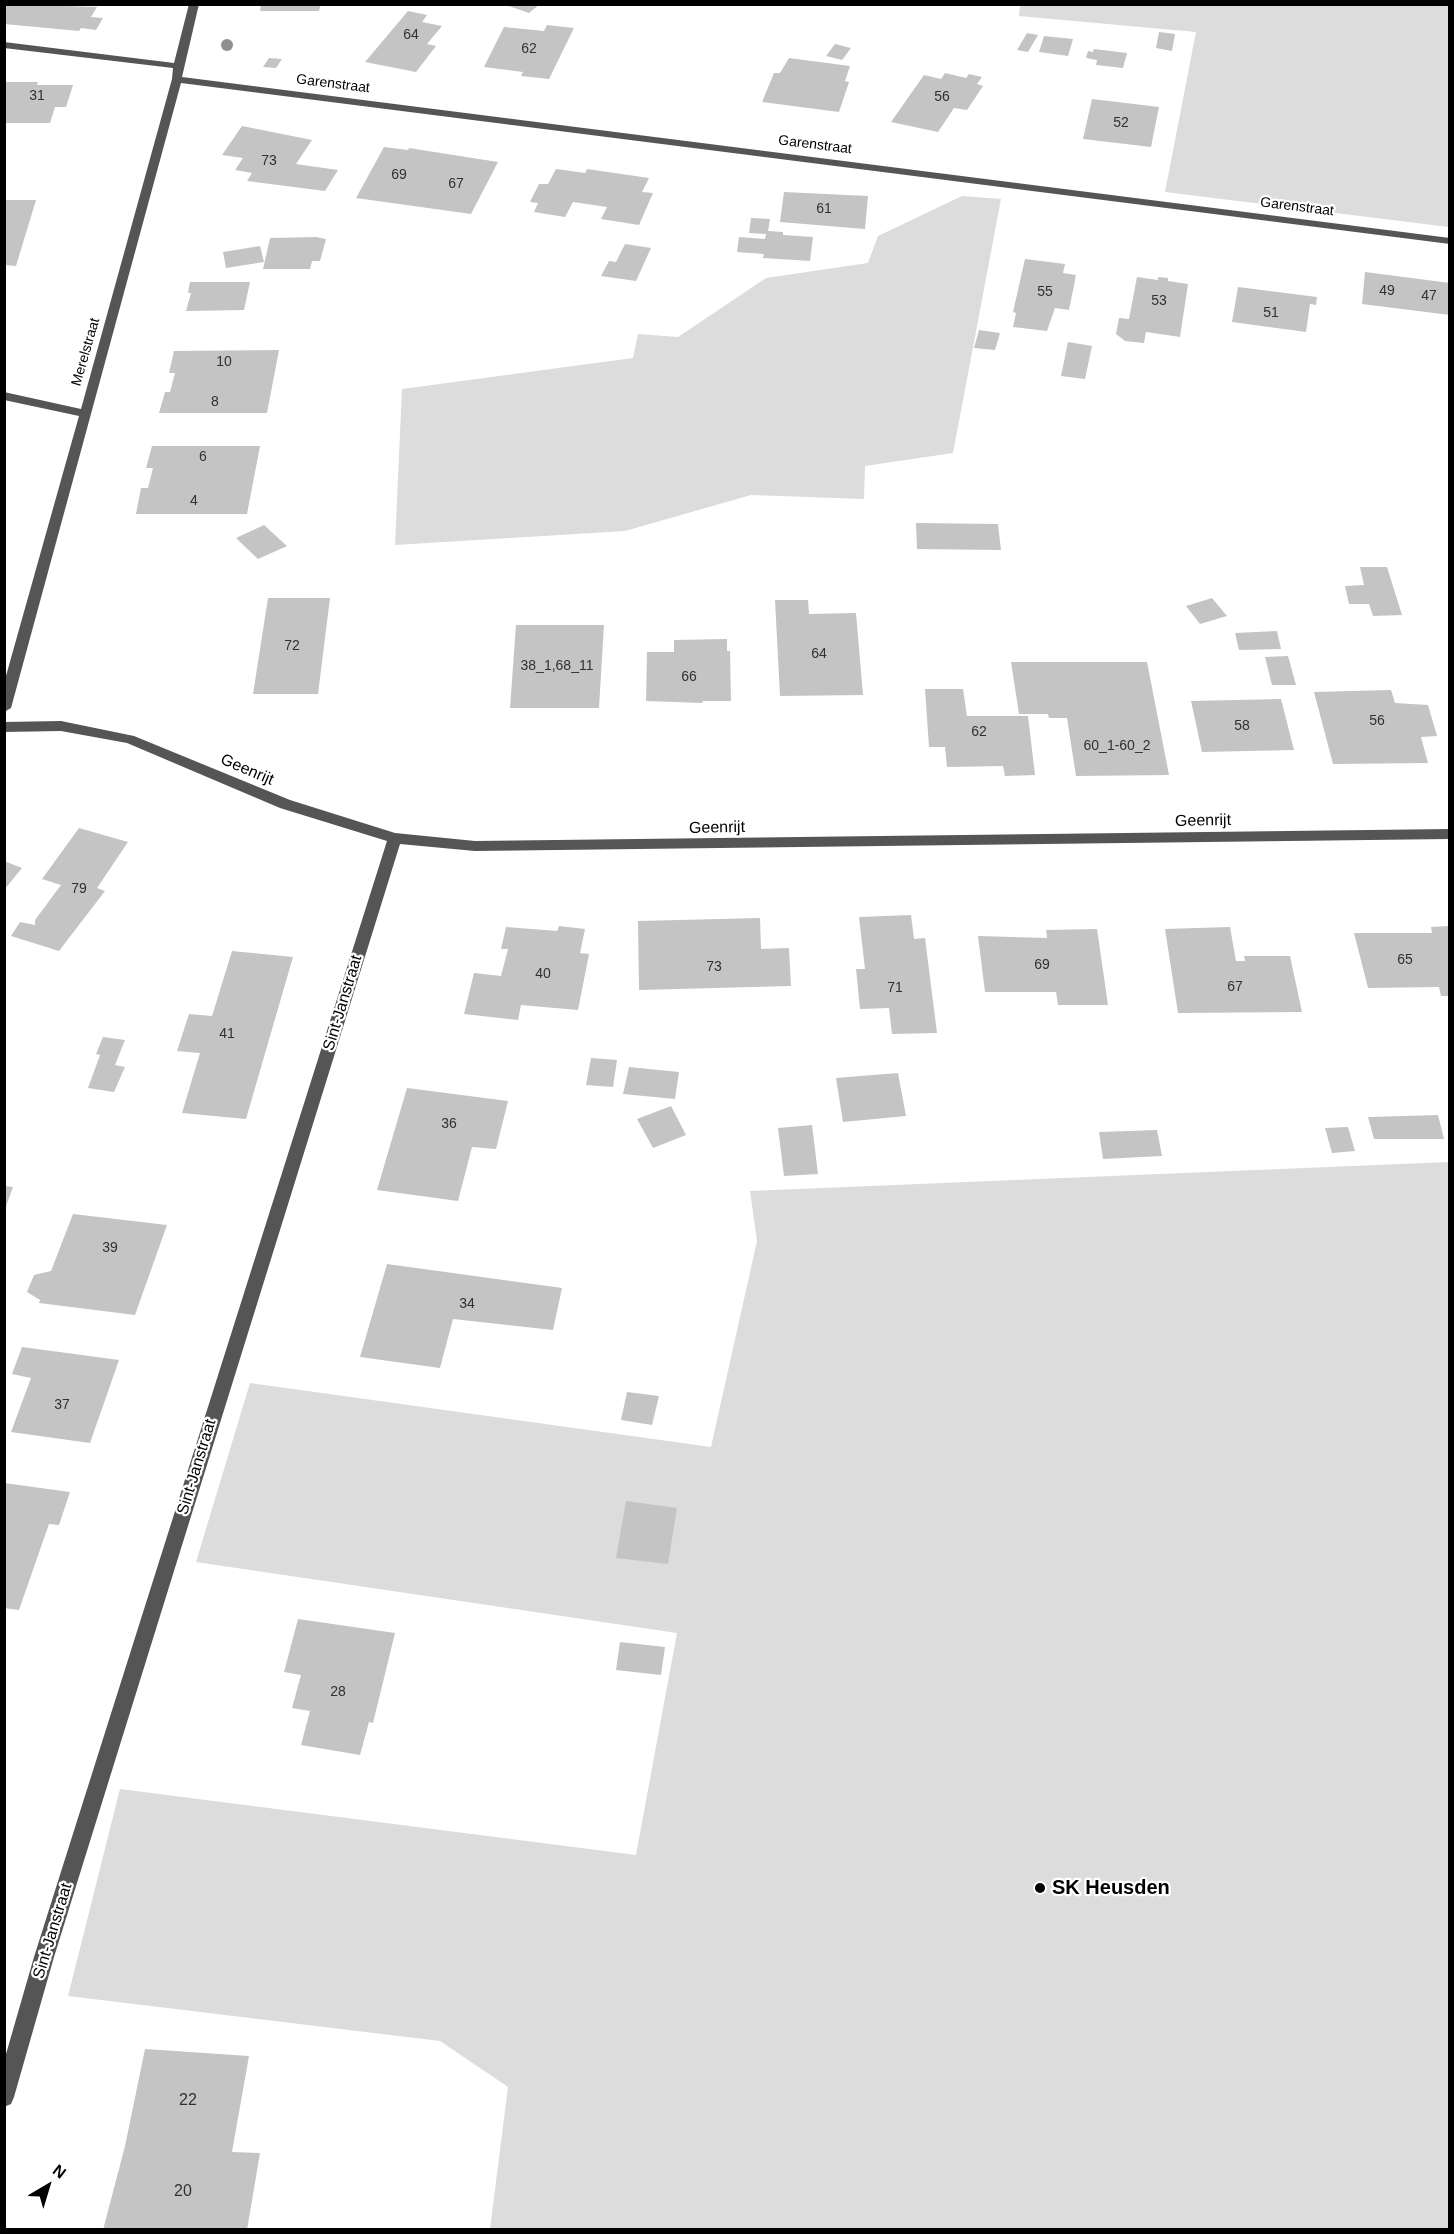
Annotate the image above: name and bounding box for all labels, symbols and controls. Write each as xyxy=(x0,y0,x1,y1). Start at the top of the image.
house number: 64 xyxy=(403,27,419,43)
house number: 62 xyxy=(521,41,537,57)
street label: Garenstraat xyxy=(295,71,371,97)
house number: 31 xyxy=(29,88,45,104)
house number: 56 xyxy=(934,89,950,105)
house number: 52 xyxy=(1113,115,1129,131)
street label: Garenstraat xyxy=(777,132,853,158)
house number: 73 xyxy=(261,153,277,169)
house number: 69 xyxy=(391,167,407,183)
house number: 67 xyxy=(448,176,464,192)
street label: Garenstraat xyxy=(1259,194,1335,220)
house number: 61 xyxy=(816,201,832,217)
house number: 49 xyxy=(1379,283,1395,299)
house number: 55 xyxy=(1037,284,1053,300)
house number: 47 xyxy=(1421,288,1437,304)
house number: 53 xyxy=(1151,293,1167,309)
house number: 51 xyxy=(1263,305,1279,321)
street label: Merelstraat xyxy=(68,316,104,388)
house number: 10 xyxy=(216,354,232,370)
house number: 8 xyxy=(211,394,219,410)
house number: 6 xyxy=(199,449,207,465)
house number: 4 xyxy=(190,493,198,509)
house number: 72 xyxy=(284,638,300,654)
house number: 64 xyxy=(811,646,827,662)
house number: 38_1,68_11 xyxy=(521,658,593,674)
house number: 66 xyxy=(681,669,697,685)
house number: 56 xyxy=(1369,713,1385,729)
house number: 58 xyxy=(1234,718,1250,734)
house number: 62 xyxy=(971,724,987,740)
house number: 60_1-60_2 xyxy=(1084,738,1150,754)
street label: Geenrijt xyxy=(217,750,277,790)
street label: Geenrijt xyxy=(1175,811,1231,831)
street label: Geenrijt xyxy=(689,818,745,838)
house number: 79 xyxy=(71,881,87,897)
house number: 65 xyxy=(1397,952,1413,968)
street label: Sint-Janstraat xyxy=(319,953,367,1053)
house number: 69 xyxy=(1034,957,1050,973)
house number: 73 xyxy=(706,959,722,975)
house number: 40 xyxy=(535,966,551,982)
house number: 67 xyxy=(1227,979,1243,995)
house number: 71 xyxy=(887,980,903,996)
house number: 41 xyxy=(219,1026,235,1042)
house number: 36 xyxy=(441,1116,457,1132)
house number: 39 xyxy=(102,1240,118,1256)
house number: 34 xyxy=(459,1296,475,1312)
house number: 37 xyxy=(54,1397,70,1413)
street label: Sint-Janstraat xyxy=(173,1417,221,1517)
house number: 28 xyxy=(330,1684,346,1700)
place label: SK Heusden xyxy=(1052,1876,1170,1900)
street label: Sint-Janstraat xyxy=(29,1881,77,1981)
marker: SK Heusden xyxy=(1033,1881,1047,1895)
house number: 22 xyxy=(179,2091,197,2111)
north arrow xyxy=(18,2156,78,2216)
text: N xyxy=(50,2161,69,2182)
house number: 20 xyxy=(174,2182,192,2202)

